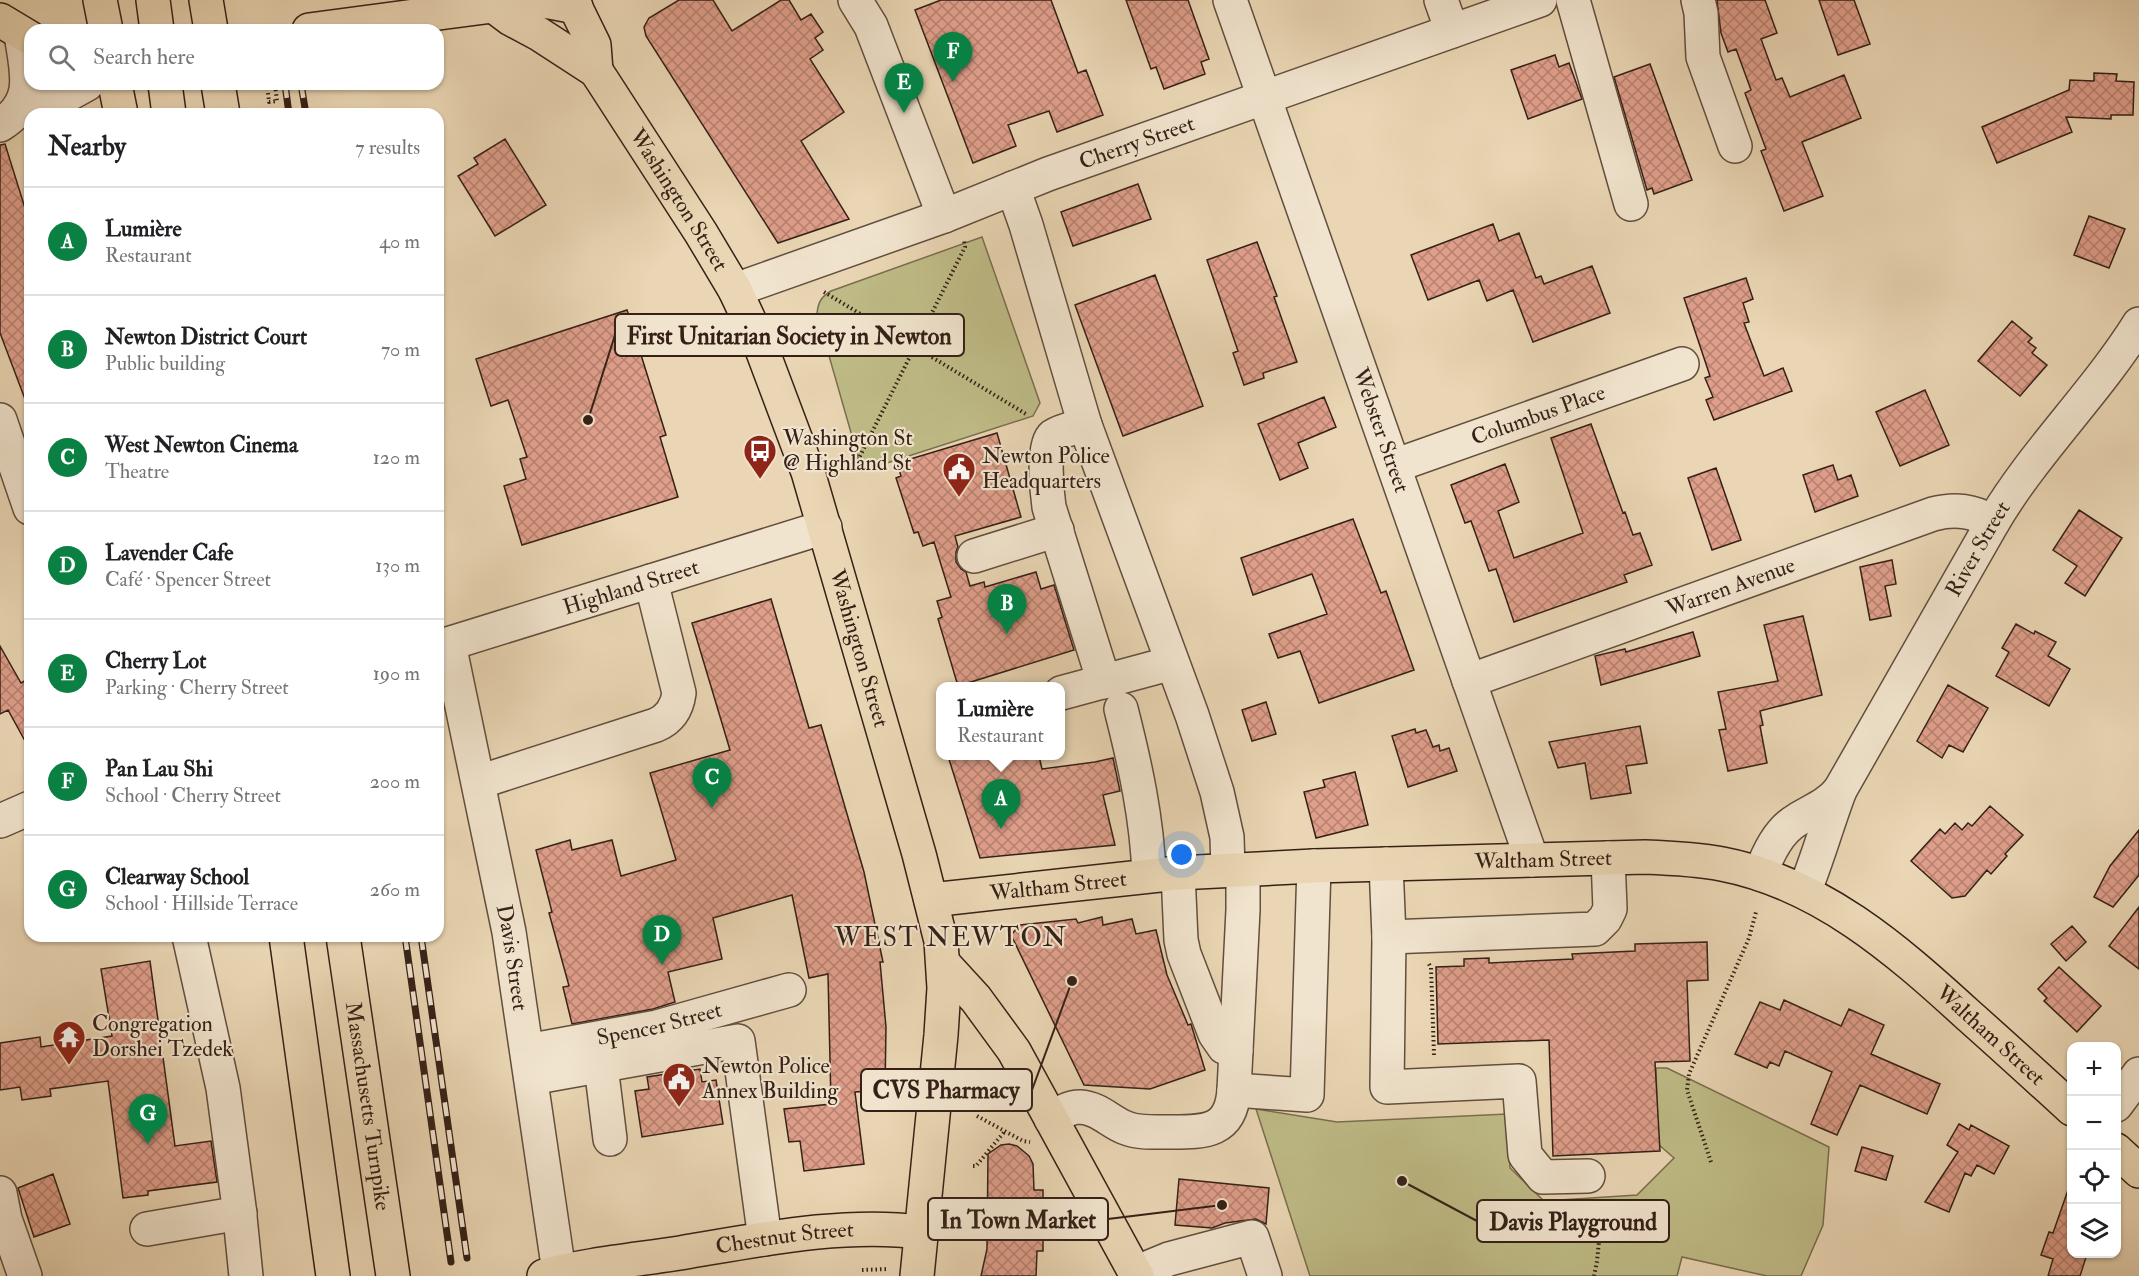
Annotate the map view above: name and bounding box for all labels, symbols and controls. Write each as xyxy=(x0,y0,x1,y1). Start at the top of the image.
search box xyxy=(24,24,444,90)
pin: F xyxy=(934,32,972,82)
icon: search xyxy=(45,41,78,74)
text: Search here xyxy=(93,43,195,71)
pin: E xyxy=(884,63,924,113)
street label: Cherry Street xyxy=(1075,109,1198,176)
street label: Washington Street xyxy=(623,123,734,276)
text: Nearby xyxy=(48,131,126,163)
text: 7 results xyxy=(355,135,420,160)
text: Lumière xyxy=(105,215,182,243)
text: A xyxy=(61,229,74,254)
text: 40 m xyxy=(379,229,420,254)
text: Restaurant xyxy=(105,243,192,268)
callout: First Unitarian Society in Newton xyxy=(615,314,964,356)
text: First Unitarian Society in Newton xyxy=(626,321,952,352)
text: Newton District Court xyxy=(105,323,307,351)
text: B xyxy=(61,337,74,362)
text: 70 m xyxy=(381,337,420,362)
text: Public building xyxy=(105,351,225,376)
street label: Webster Street xyxy=(1346,363,1416,496)
street label: Columbus Place xyxy=(1467,378,1609,452)
place label: Washington St @ Highland St xyxy=(782,424,913,477)
text: West Newton Cinema xyxy=(105,431,298,459)
bus stop icon: Washington St @ Highland St xyxy=(742,433,778,480)
place label: Newton Police Headquarters xyxy=(982,442,1110,495)
text: C xyxy=(60,445,75,470)
text: 120 m xyxy=(373,445,420,470)
public building icon: Newton Police Headquarters xyxy=(941,451,977,498)
text: Theatre xyxy=(105,459,169,484)
street label: River Street xyxy=(1939,496,2017,602)
text: Lavender Cafe xyxy=(105,539,234,567)
street label: Warren Avenue xyxy=(1661,551,1799,623)
text: D xyxy=(59,553,76,578)
text: 130 m xyxy=(375,553,420,578)
street label: Highland Street xyxy=(560,553,702,621)
street label: Washington Street xyxy=(823,565,895,731)
text: Café · Spencer Street xyxy=(105,567,271,592)
pin: B xyxy=(988,584,1026,634)
text: Cherry Lot xyxy=(105,647,206,675)
text: E xyxy=(60,661,75,686)
text: 190 m xyxy=(373,661,420,686)
text: Parking · Cherry Street xyxy=(105,675,289,700)
popup xyxy=(936,682,1065,760)
text: Lumière xyxy=(957,695,1034,723)
text: Restaurant xyxy=(957,723,1044,748)
text: Pan Lau Shi xyxy=(105,755,213,783)
pin: C xyxy=(692,758,732,808)
text: F xyxy=(61,769,74,794)
text: 200 m xyxy=(370,769,420,794)
pin: A xyxy=(982,780,1020,829)
text: School · Cherry Street xyxy=(105,783,281,808)
your location xyxy=(1167,840,1196,869)
street label: Waltham Street xyxy=(1473,844,1612,876)
text: Clearway School xyxy=(105,863,249,891)
street label: Waltham Street xyxy=(987,865,1128,908)
text: G xyxy=(59,877,76,902)
text: 260 m xyxy=(370,877,420,902)
text: School · Hillside Terrace xyxy=(105,891,298,916)
street label: Davis Street xyxy=(490,902,534,1013)
pin: D xyxy=(642,916,682,965)
district label: WEST NEWTON xyxy=(833,922,1068,954)
street label: Waltham Street xyxy=(1929,978,2051,1092)
street label: Spencer Street xyxy=(594,996,725,1052)
street label: Massachusetts Turnpike xyxy=(339,1000,397,1212)
place label: Congregation Dorshei Tzedek xyxy=(92,1010,233,1063)
temple icon: Congregation Dorshei Tzedek xyxy=(51,1019,87,1066)
map controls xyxy=(2067,1042,2121,1258)
button: + xyxy=(2067,1042,2121,1096)
place label: Newton Police Annex Building xyxy=(701,1052,839,1105)
public building icon: Newton Police Annex Building xyxy=(661,1061,697,1108)
callout: CVS Pharmacy xyxy=(861,1069,1032,1111)
text: CVS Pharmacy xyxy=(872,1075,1021,1106)
pin: G xyxy=(128,1094,168,1144)
button: − xyxy=(2067,1096,2121,1150)
button: locate xyxy=(2067,1150,2121,1204)
callout: In Town Market xyxy=(928,1198,1108,1240)
callout: Davis Playground xyxy=(1477,1200,1669,1242)
button: layers xyxy=(2067,1204,2121,1258)
text: In Town Market xyxy=(940,1205,1096,1236)
text: Davis Playground xyxy=(1489,1207,1657,1238)
street label: Chestnut Street xyxy=(714,1215,854,1261)

